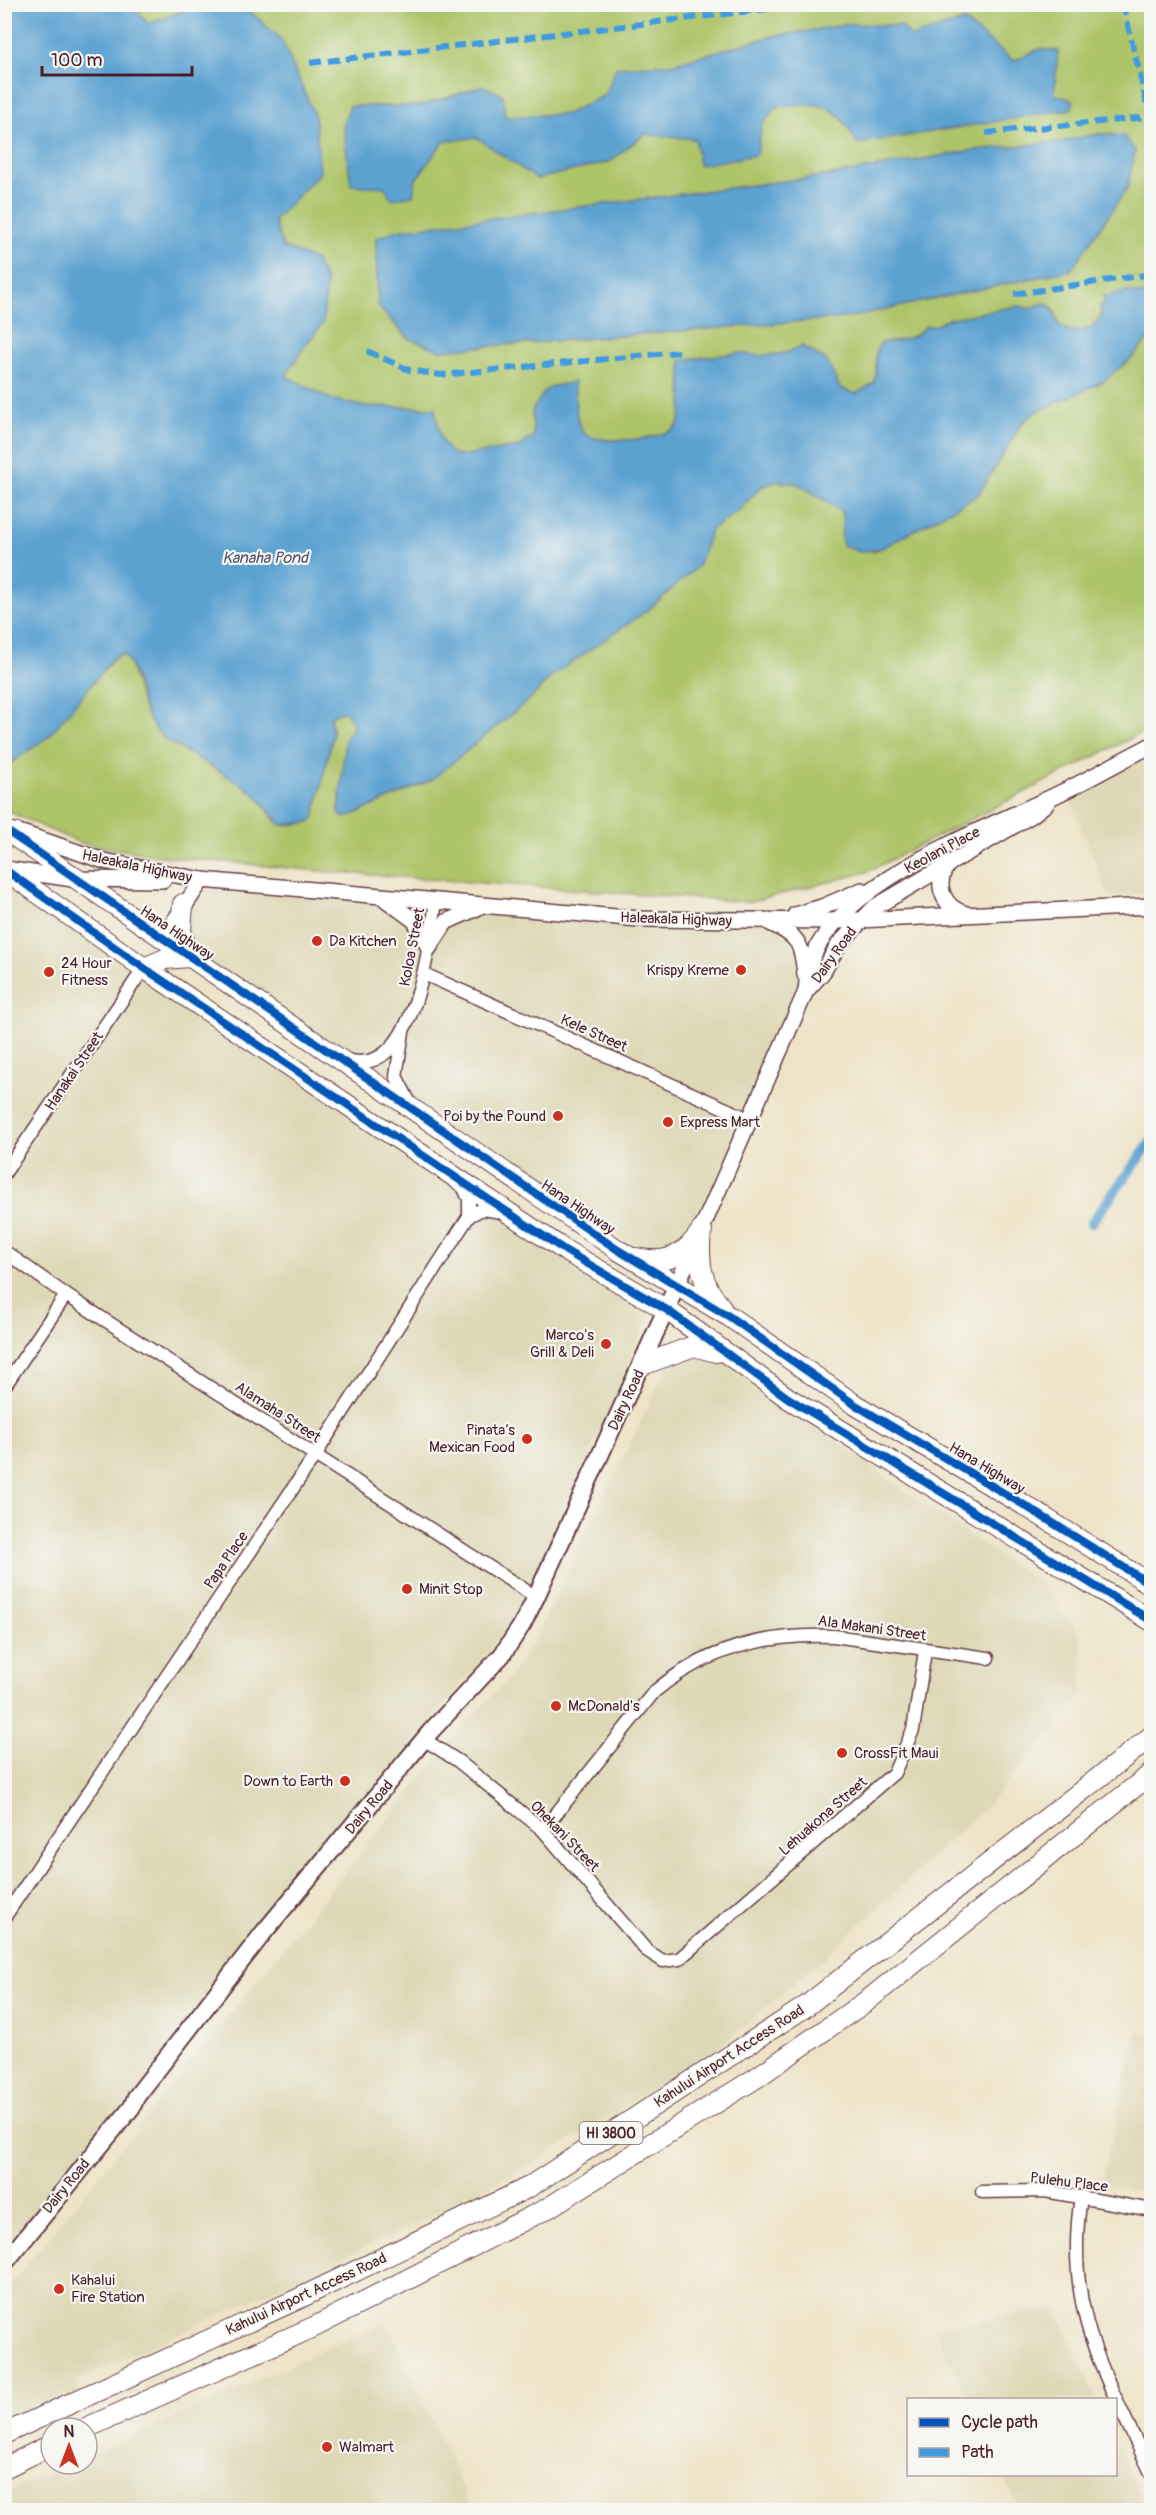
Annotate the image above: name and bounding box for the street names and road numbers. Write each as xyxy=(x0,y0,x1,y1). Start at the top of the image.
street label: Keolani Place xyxy=(901,822,984,878)
street label: Haleakala Highway xyxy=(80,846,194,888)
street label: Hana Highway xyxy=(136,902,218,965)
street label: Koloa Street xyxy=(396,905,430,988)
street label: Haleakala Highway xyxy=(620,908,733,931)
street label: Dairy Road xyxy=(808,923,861,987)
street label: Kele Street xyxy=(557,1010,631,1057)
street label: Hanakai Street xyxy=(41,1027,108,1114)
street label: Hana Highway xyxy=(537,1176,619,1239)
street label: Dairy Road xyxy=(604,1367,649,1434)
street label: Alamaha Street xyxy=(231,1378,325,1448)
street label: Hana Highway xyxy=(945,1438,1029,1499)
street label: Papa Place xyxy=(200,1527,253,1593)
street label: Ala Makani Street xyxy=(817,1611,928,1646)
street label: Lehuakona Street xyxy=(775,1772,872,1860)
street label: Dairy Road xyxy=(341,1776,398,1838)
street label: Ohekani Street xyxy=(526,1797,604,1877)
street label: Kahului Airport Access Road xyxy=(651,2001,808,2112)
road number: HI 3800 xyxy=(580,2122,642,2144)
street label: Dairy Road xyxy=(39,2155,94,2218)
street label: Pulehu Place xyxy=(1029,2168,1110,2197)
street label: Kahului Airport Access Road xyxy=(223,2249,390,2340)

